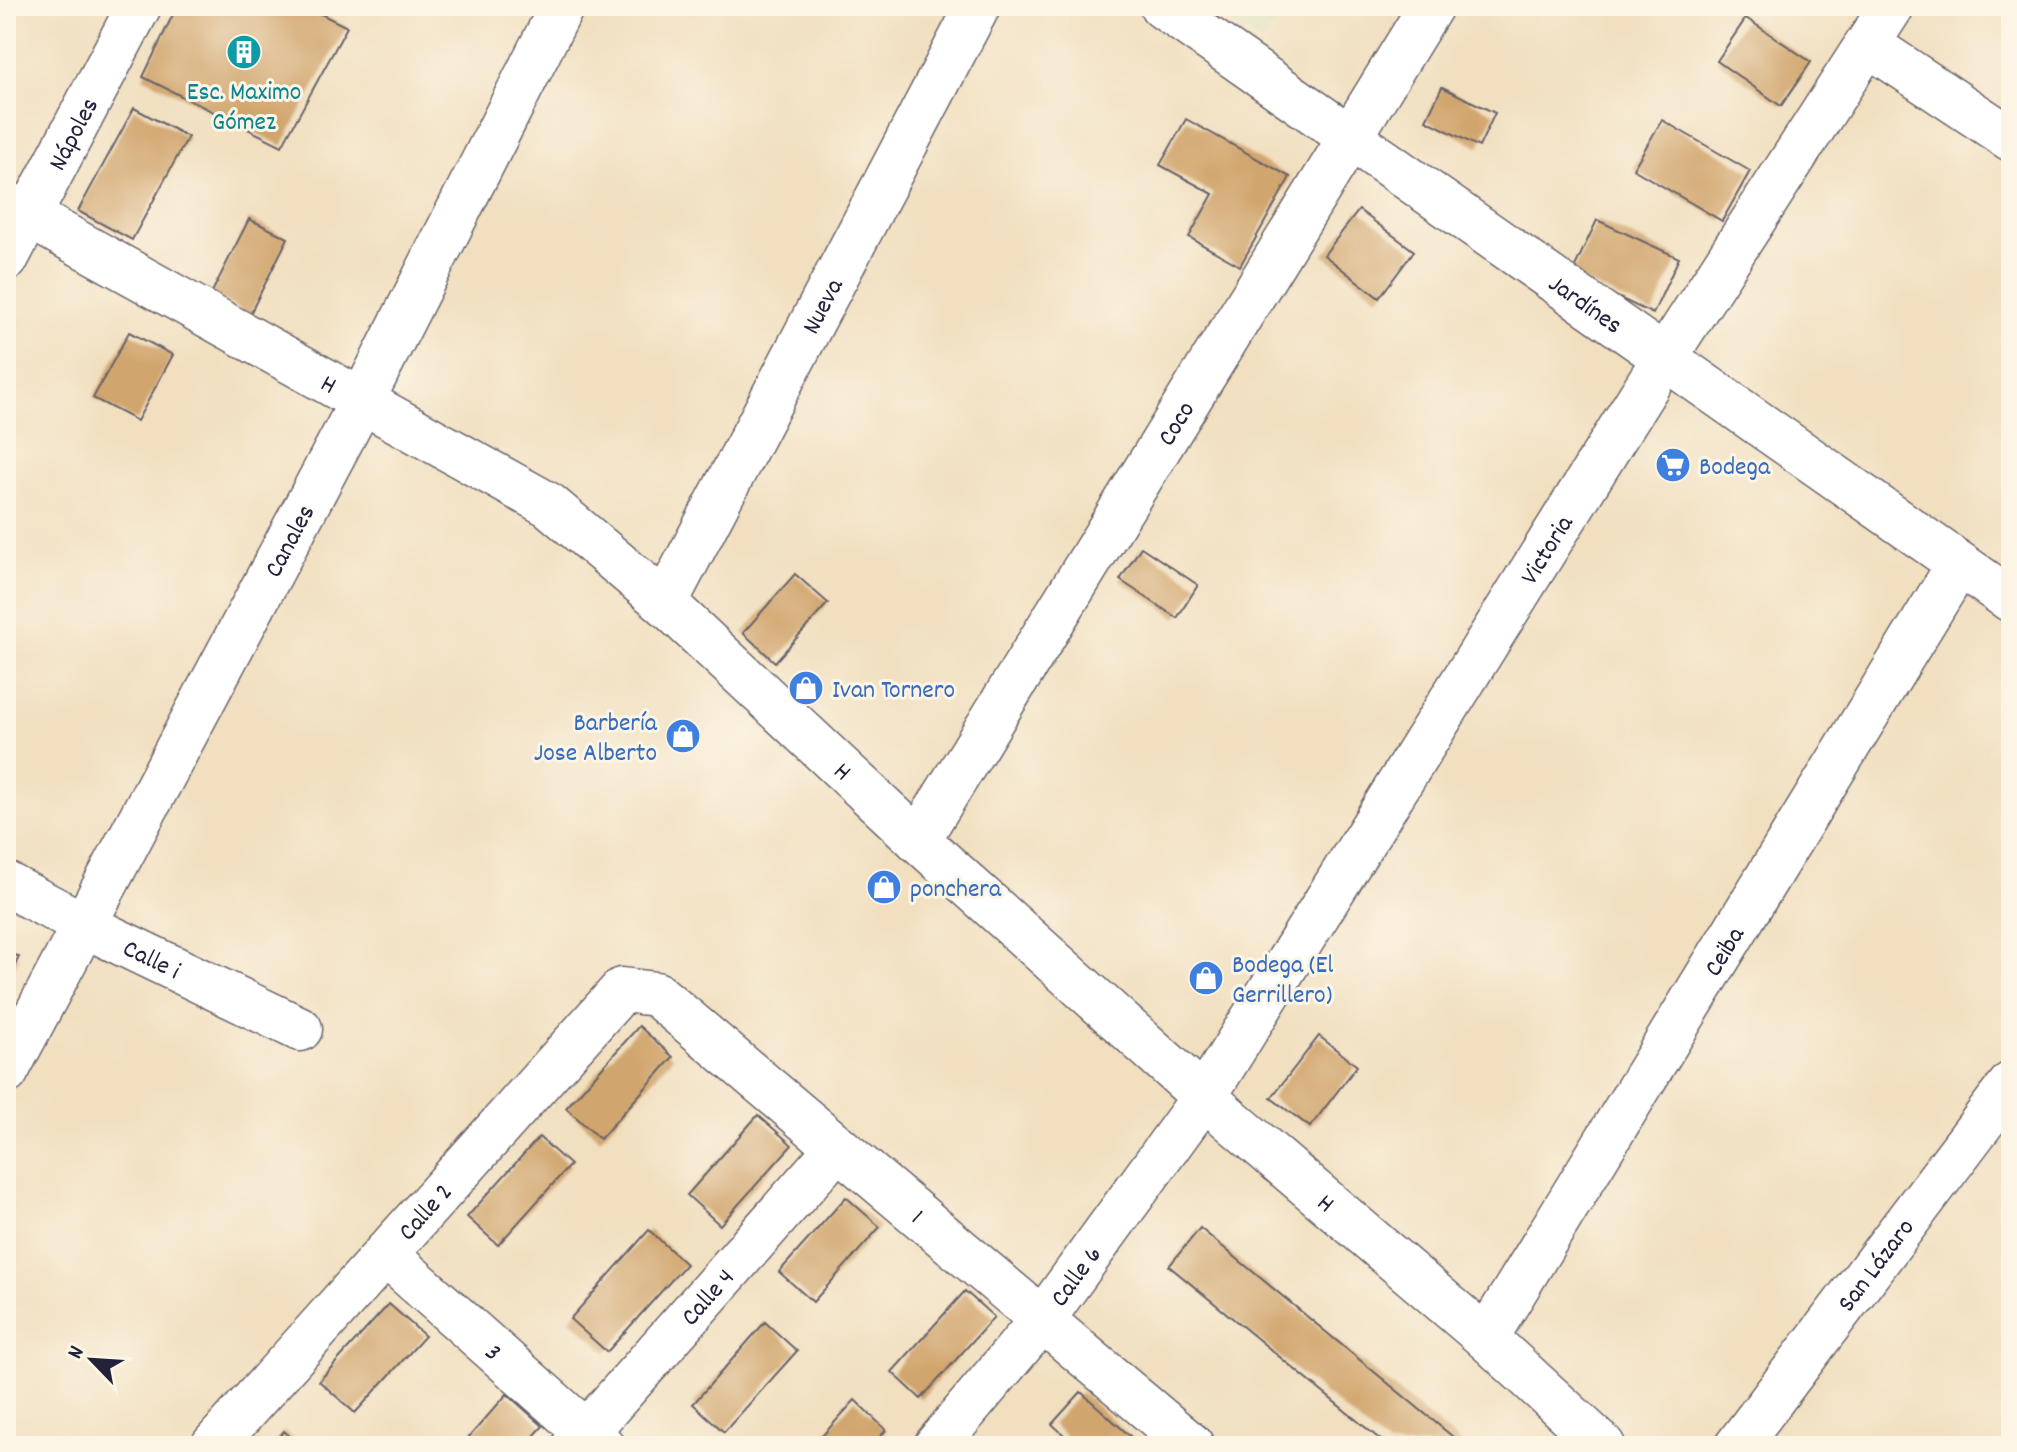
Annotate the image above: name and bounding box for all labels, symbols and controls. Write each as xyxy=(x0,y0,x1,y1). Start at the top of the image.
building icon: Esc. Maximo Gómez xyxy=(225,33,263,71)
place label: Esc. Maximo Gómez xyxy=(187,75,301,142)
street label: Nápoles xyxy=(41,92,110,178)
street label: Jardínes xyxy=(1540,267,1629,345)
street label: Nueva xyxy=(794,272,854,342)
street label: H xyxy=(313,366,342,405)
street label: Coco xyxy=(1150,395,1206,454)
supermarket icon: Bodega xyxy=(1654,446,1692,484)
place label: Bodega xyxy=(1699,450,1771,487)
street label: Canales xyxy=(257,499,326,585)
street label: Victoria xyxy=(1513,508,1584,593)
shop icon: Ivan Tornero xyxy=(787,669,825,707)
place label: Ivan Tornero xyxy=(832,673,955,710)
place label: Barbería Jose Alberto xyxy=(534,706,658,773)
shop icon: Barbería Jose Alberto xyxy=(664,717,702,755)
street label: H xyxy=(824,755,859,791)
shop icon: ponchera xyxy=(865,868,903,906)
place label: ponchera xyxy=(910,872,1002,909)
street label: Ceiba xyxy=(1696,920,1756,985)
street label: Calle i xyxy=(116,931,186,991)
place label: Bodega (El Gerrillero) xyxy=(1232,948,1333,1015)
shop icon: Bodega (El Gerrillero) xyxy=(1187,959,1225,997)
street label: Calle 2 xyxy=(391,1176,462,1250)
street label: H xyxy=(1308,1186,1342,1223)
street label: 1 xyxy=(902,1202,930,1234)
street label: San Lázaro xyxy=(1830,1212,1925,1321)
street label: Calle 6 xyxy=(1043,1239,1112,1316)
street label: Calle 4 xyxy=(673,1262,745,1335)
north arrow xyxy=(52,1320,132,1400)
street label: 3 xyxy=(475,1336,509,1371)
text: N xyxy=(61,1341,93,1365)

